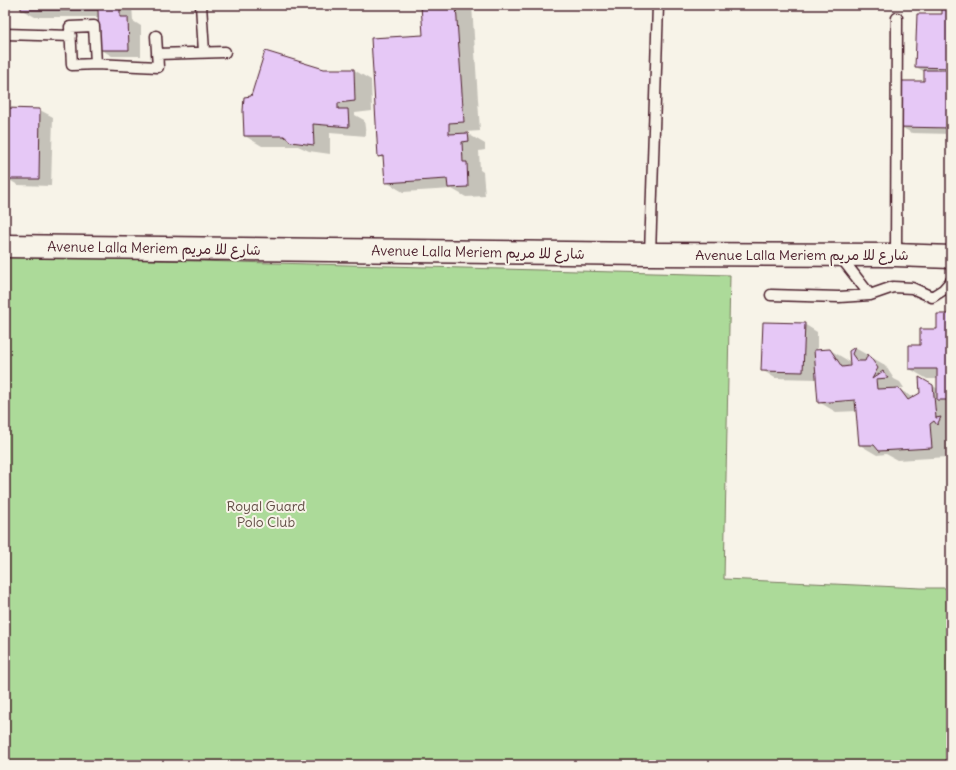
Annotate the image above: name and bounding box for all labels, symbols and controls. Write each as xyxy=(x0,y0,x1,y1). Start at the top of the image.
street label: Avenue Lalla Meriem شارع للا مريم xyxy=(47,237,261,261)
street label: Avenue Lalla Meriem شارع للا مريم xyxy=(371,241,585,265)
street label: Avenue Lalla Meriem شارع للا مريم xyxy=(695,246,909,266)
park label: Royal Guard Polo Club xyxy=(226,497,306,531)

